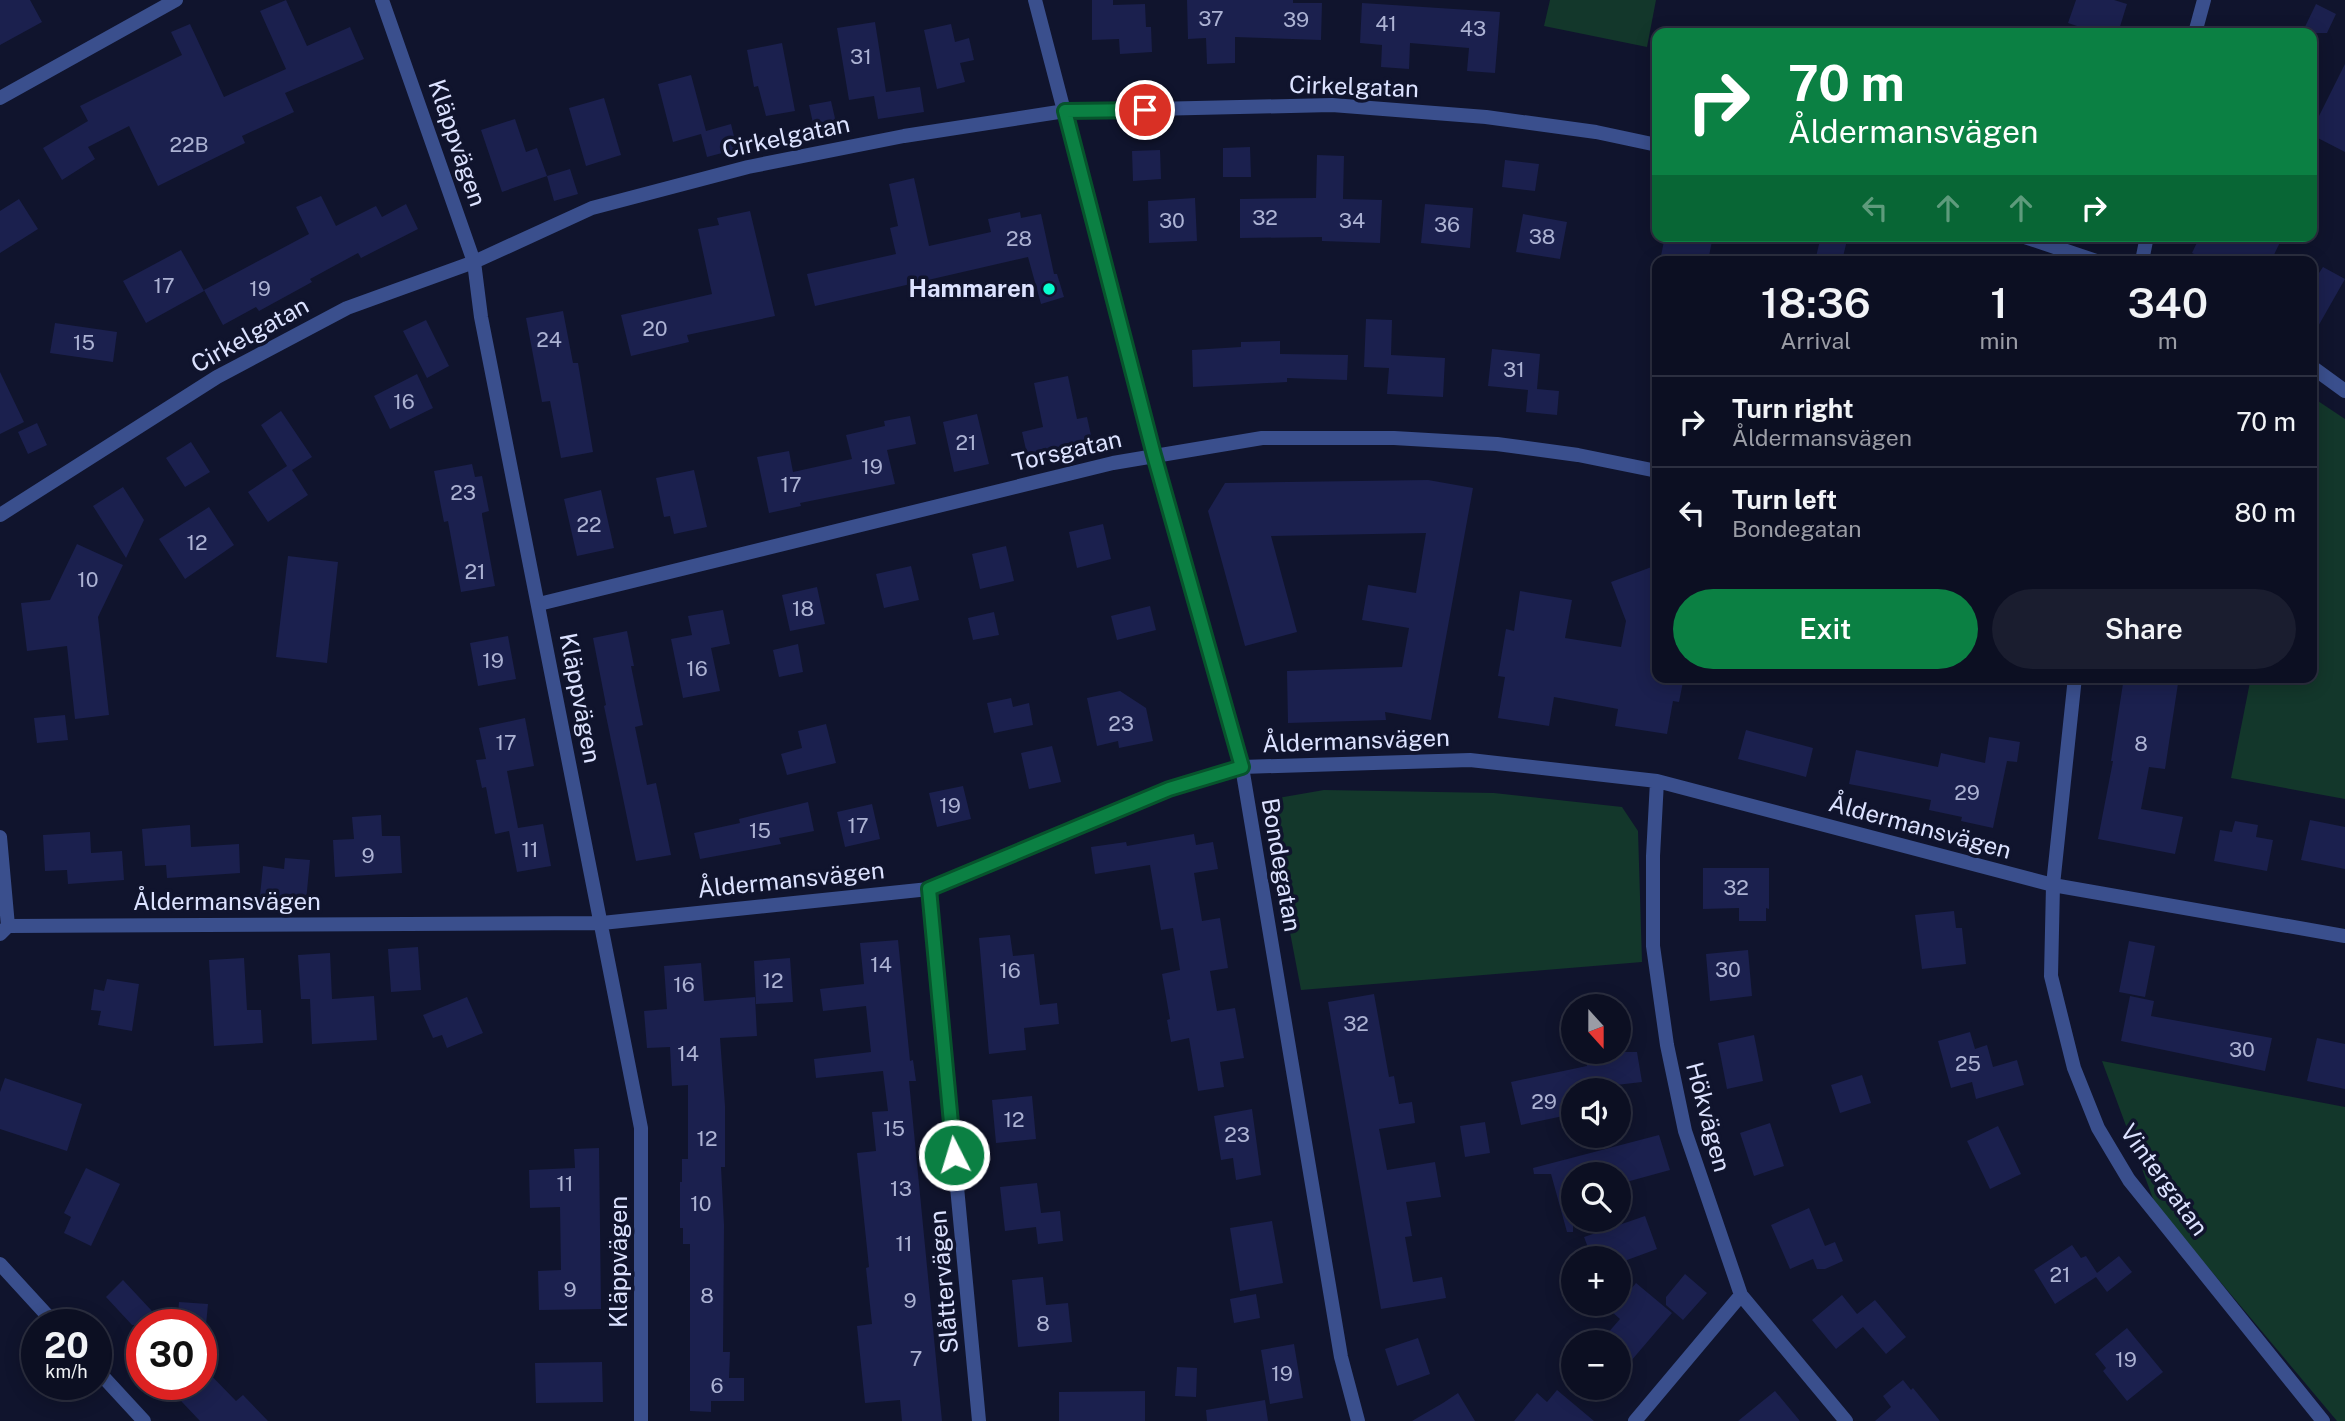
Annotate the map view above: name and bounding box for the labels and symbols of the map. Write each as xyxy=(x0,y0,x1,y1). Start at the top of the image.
house number: 37 xyxy=(1198,6,1224,31)
house number: 39 xyxy=(1283,7,1309,32)
house number: 41 xyxy=(1375,11,1397,36)
house number: 43 xyxy=(1460,16,1486,41)
house number: 31 xyxy=(850,44,872,69)
street label: Cirkelgatan xyxy=(1289,70,1419,102)
street label: Kläppvägen xyxy=(423,76,493,210)
pin xyxy=(1115,80,1175,140)
street label: Cirkelgatan xyxy=(719,109,852,163)
house number: 22B xyxy=(169,132,209,157)
house number: 32 xyxy=(1252,205,1278,230)
house number: 30 xyxy=(1159,208,1185,233)
house number: 34 xyxy=(1339,208,1365,233)
house number: 36 xyxy=(1434,212,1460,237)
house number: 38 xyxy=(1529,224,1555,249)
house number: 28 xyxy=(1006,226,1032,251)
house number: 17 xyxy=(153,273,175,298)
place label: Hammaren xyxy=(909,274,1035,302)
house number: 19 xyxy=(249,276,271,301)
marker: Hammaren xyxy=(1041,281,1057,297)
street label: Cirkelgatan xyxy=(186,290,313,378)
house number: 20 xyxy=(642,316,668,341)
house number: 24 xyxy=(536,327,562,352)
house number: 15 xyxy=(73,330,95,355)
house number: 31 xyxy=(1503,357,1525,382)
house number: 16 xyxy=(393,389,415,414)
street label: Torsgatan xyxy=(1009,424,1124,476)
house number: 21 xyxy=(955,430,977,455)
house number: 19 xyxy=(861,454,883,479)
house number: 17 xyxy=(780,472,802,497)
house number: 23 xyxy=(450,480,476,505)
house number: 22 xyxy=(576,512,602,537)
house number: 12 xyxy=(186,530,208,555)
house number: 21 xyxy=(464,559,486,584)
house number: 10 xyxy=(77,567,99,592)
house number: 18 xyxy=(792,596,814,621)
street label: Kläppvägen xyxy=(555,630,607,765)
house number: 19 xyxy=(482,648,504,673)
house number: 16 xyxy=(686,656,708,681)
house number: 23 xyxy=(1108,711,1134,736)
street label: Åldermansvägen xyxy=(1262,722,1450,757)
house number: 17 xyxy=(495,730,517,755)
house number: 8 xyxy=(2134,731,2148,756)
house number: 29 xyxy=(1954,780,1980,805)
street label: Åldermansvägen xyxy=(1826,787,2015,864)
house number: 19 xyxy=(939,793,961,818)
street label: Bondegatan xyxy=(1256,796,1308,934)
house number: 17 xyxy=(847,813,869,838)
house number: 15 xyxy=(749,818,771,843)
house number: 11 xyxy=(521,837,539,862)
house number: 9 xyxy=(361,843,375,868)
street label: Åldermansvägen xyxy=(696,854,886,903)
house number: 32 xyxy=(1723,875,1749,900)
street label: Åldermansvägen xyxy=(133,886,321,915)
house number: 14 xyxy=(870,952,892,977)
house number: 30 xyxy=(1715,957,1741,982)
house number: 16 xyxy=(999,958,1021,983)
house number: 12 xyxy=(762,968,784,993)
house number: 16 xyxy=(673,972,695,997)
north arrow xyxy=(1561,994,1631,1064)
house number: 32 xyxy=(1343,1011,1369,1036)
house number: 30 xyxy=(2229,1037,2255,1062)
house number: 14 xyxy=(677,1041,699,1066)
house number: 25 xyxy=(1955,1051,1981,1076)
street label: Hökvägen xyxy=(1681,1059,1737,1175)
house number: 29 xyxy=(1531,1089,1557,1114)
house number: 12 xyxy=(1003,1107,1025,1132)
house number: 15 xyxy=(883,1116,905,1141)
position arrow xyxy=(917,1118,991,1192)
street label: Vintergatan xyxy=(2115,1118,2215,1241)
house number: 23 xyxy=(1224,1122,1250,1147)
house number: 12 xyxy=(696,1126,718,1151)
house number: 11 xyxy=(556,1171,574,1196)
house number: 13 xyxy=(890,1176,912,1201)
house number: 10 xyxy=(690,1191,712,1216)
street label: Kläppvägen xyxy=(604,1196,632,1328)
street label: Slåttervägen xyxy=(923,1209,963,1355)
house number: 11 xyxy=(895,1231,913,1256)
house number: 21 xyxy=(2049,1262,2071,1287)
house number: 9 xyxy=(563,1277,577,1302)
house number: 8 xyxy=(700,1283,714,1308)
house number: 9 xyxy=(903,1288,917,1313)
speed limit sign: 30 xyxy=(126,1309,217,1400)
house number: 8 xyxy=(1036,1311,1050,1336)
house number: 7 xyxy=(910,1346,922,1371)
house number: 19 xyxy=(2115,1347,2137,1372)
house number: 19 xyxy=(1271,1361,1293,1386)
house number: 6 xyxy=(710,1373,724,1398)

